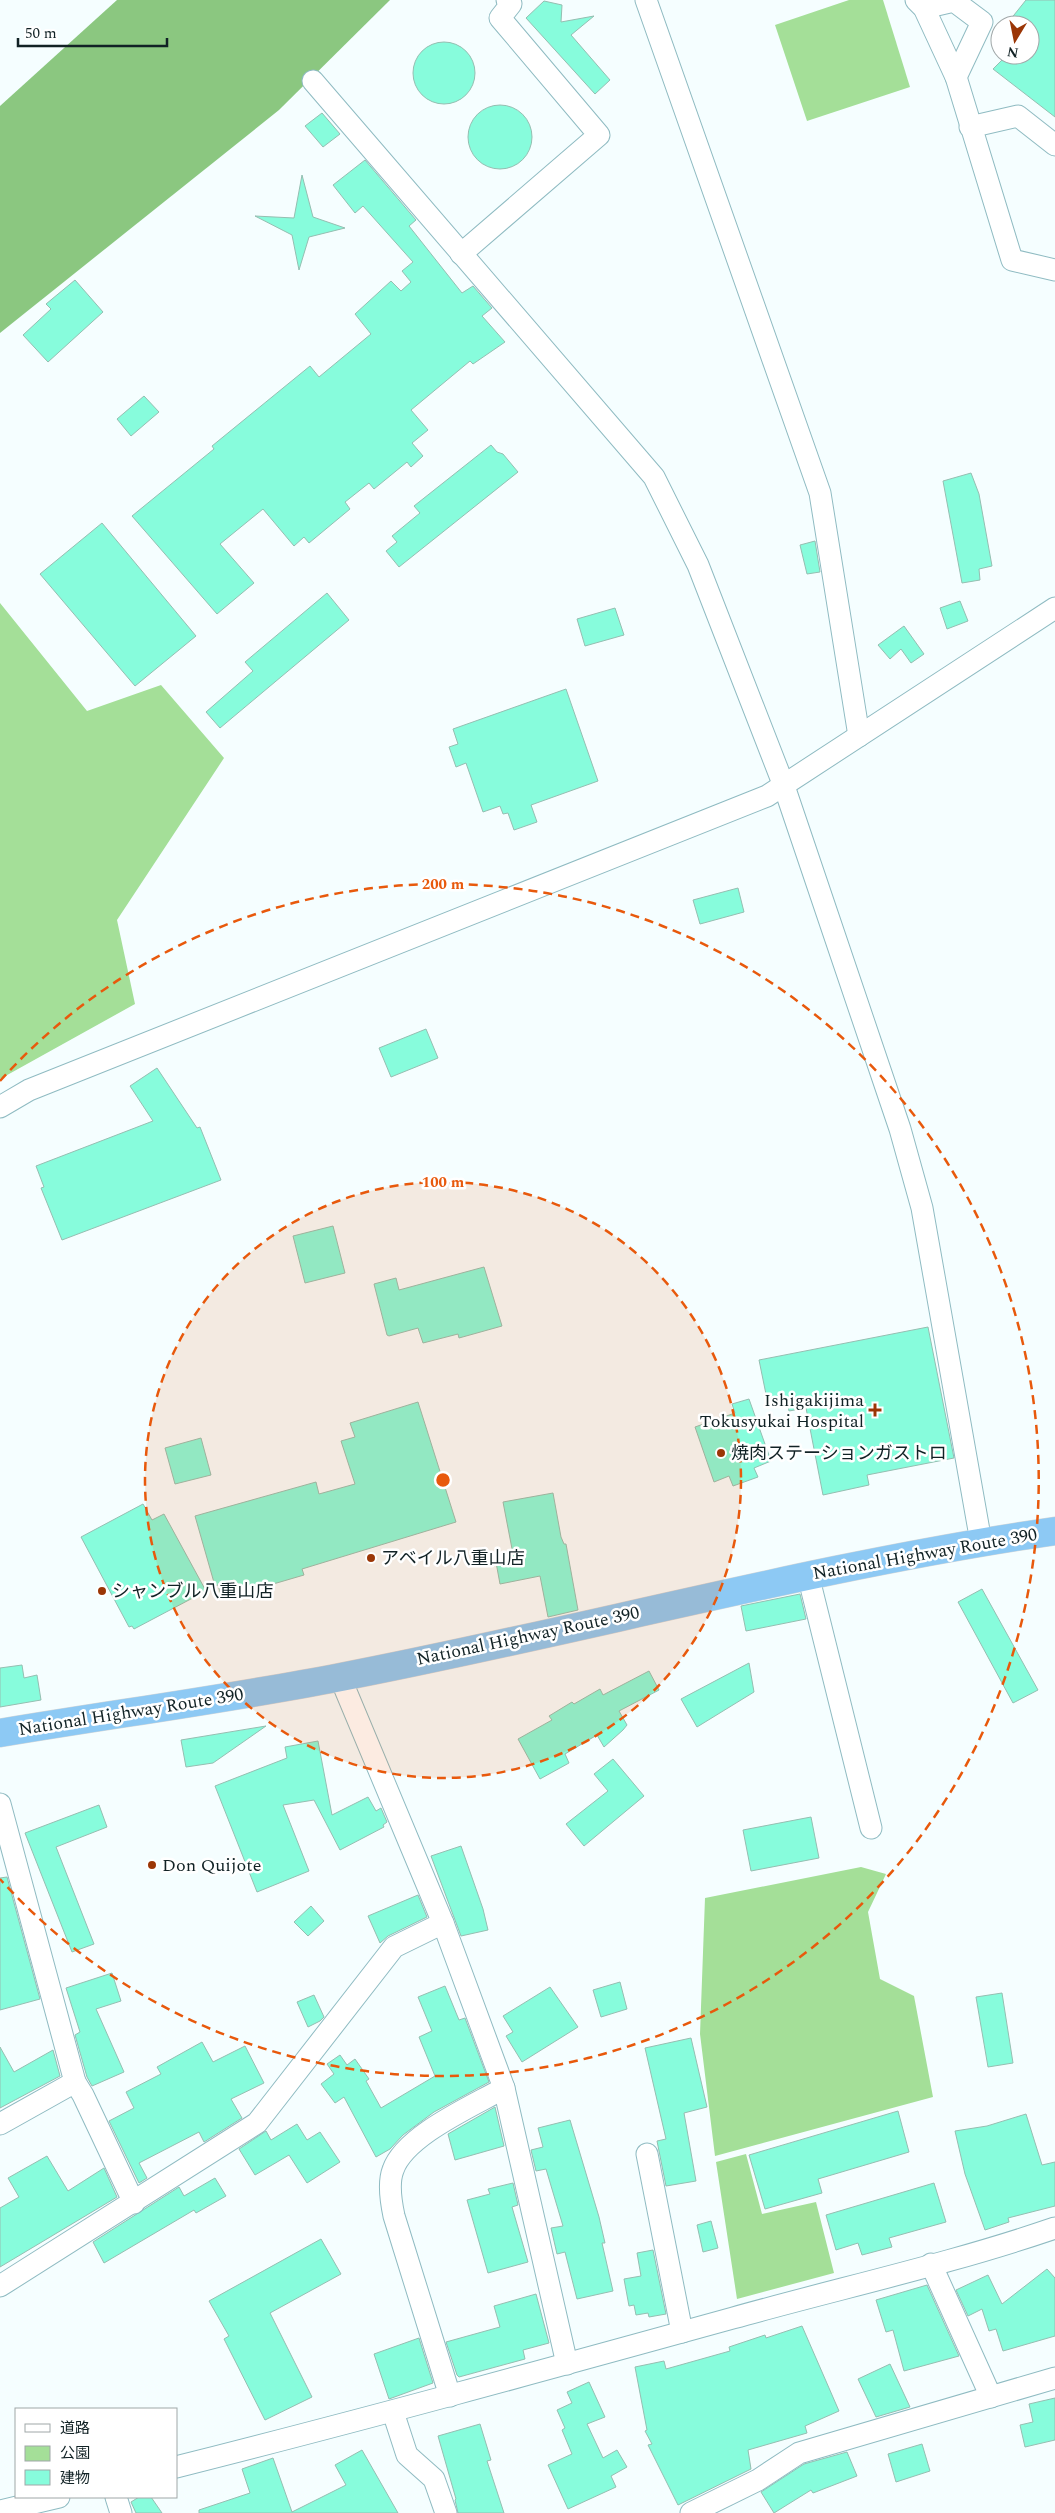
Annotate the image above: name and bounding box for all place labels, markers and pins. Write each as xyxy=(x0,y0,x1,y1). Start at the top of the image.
place label: Ishigakijima Tokusyukai Hospital xyxy=(700,1387,864,1435)
marker: Ishigakijima Tokusyukai Hospital xyxy=(868,1403,882,1417)
place label: 焼肉ステーションガストロ xyxy=(731,1440,947,1467)
marker: 焼肉ステーションガストロ xyxy=(715,1447,727,1459)
centre of rings xyxy=(434,1471,452,1489)
place label: アベイル八重山店 xyxy=(381,1545,525,1572)
marker: アベイル八重山店 xyxy=(365,1552,377,1564)
place label: シャンブル八重山店 xyxy=(112,1578,273,1605)
marker: シャンブル八重山店 xyxy=(96,1585,108,1597)
place label: Don Quijote xyxy=(162,1852,261,1879)
marker: Don Quijote xyxy=(146,1859,158,1871)

